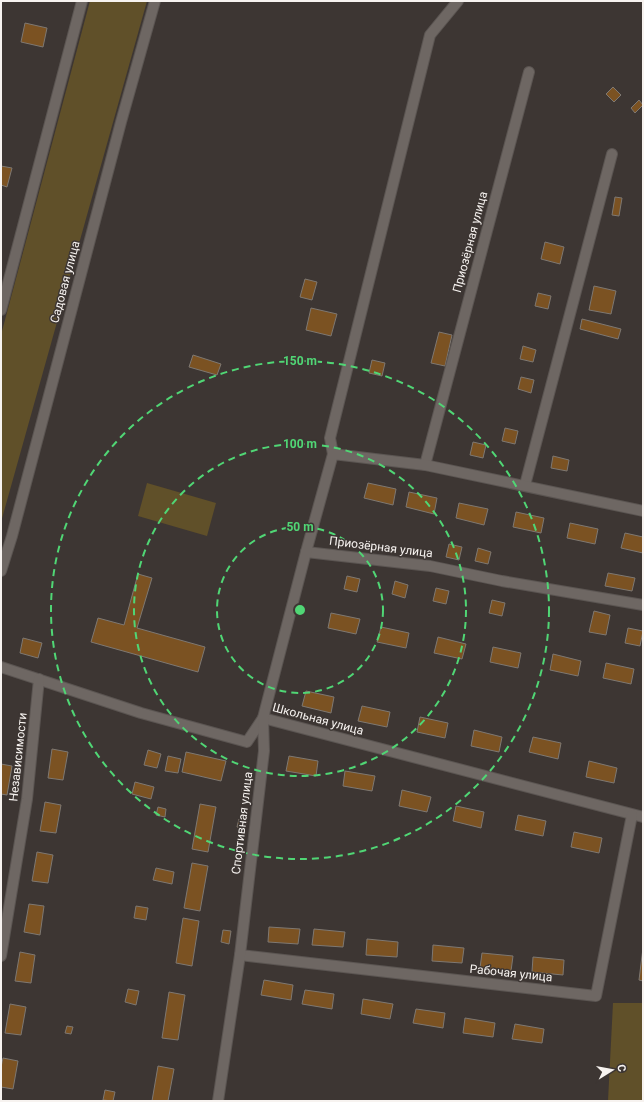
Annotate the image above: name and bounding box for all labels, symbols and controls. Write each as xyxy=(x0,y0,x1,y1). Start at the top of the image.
street label: Приозёрная улица xyxy=(450,190,490,294)
street label: Садовая улица xyxy=(47,239,83,325)
text: 150 m xyxy=(283,354,317,368)
text: 100 m xyxy=(283,437,317,451)
text: 50 m xyxy=(286,520,314,534)
street label: Приозёрная улица xyxy=(328,534,434,560)
centre of rings xyxy=(293,603,307,617)
street label: Школьная улица xyxy=(271,700,365,738)
street label: Независимости xyxy=(6,712,30,802)
street label: Спортивная улица xyxy=(229,771,255,875)
street label: Рабочая улица xyxy=(469,962,553,984)
north arrow xyxy=(592,1050,632,1090)
text: С xyxy=(614,1063,628,1073)

